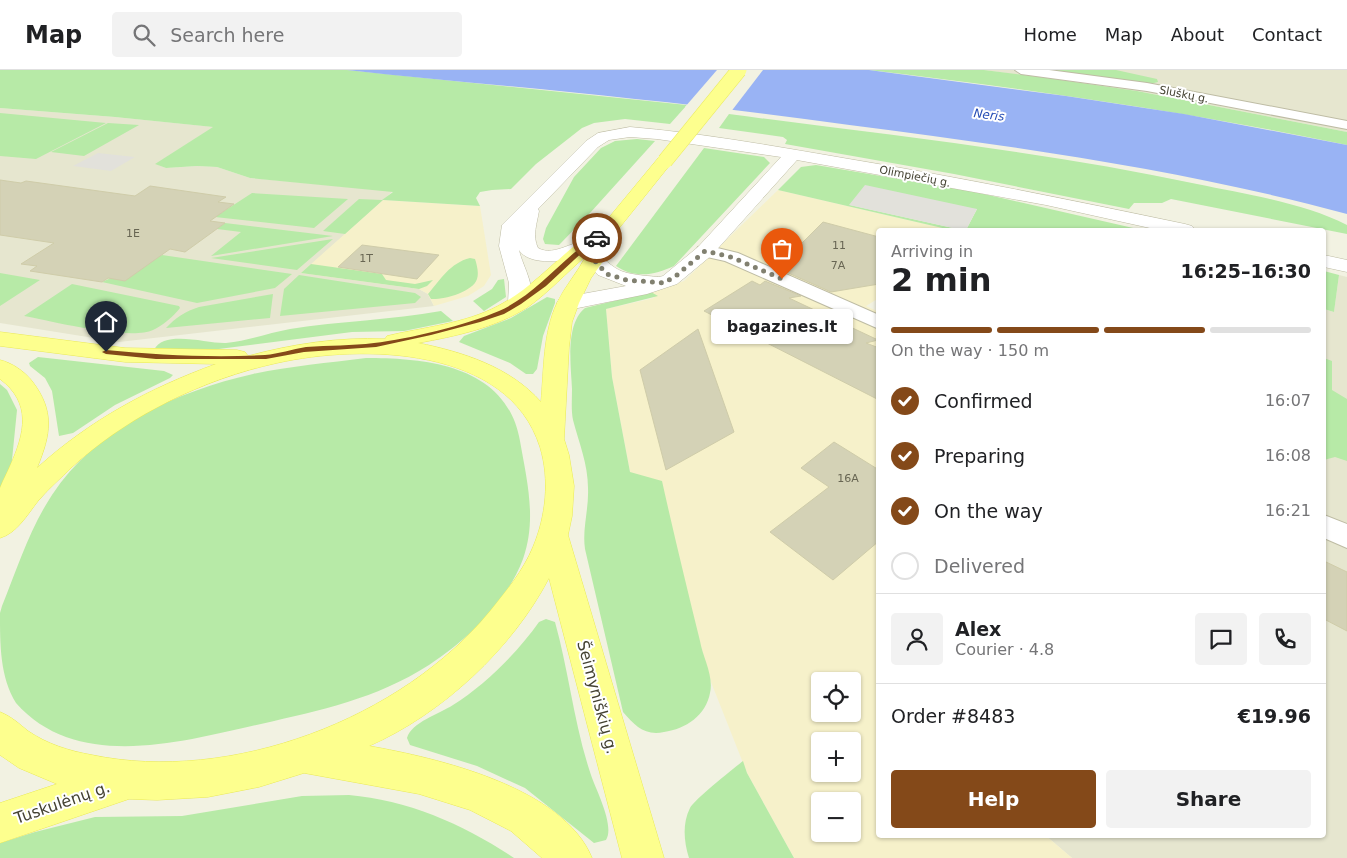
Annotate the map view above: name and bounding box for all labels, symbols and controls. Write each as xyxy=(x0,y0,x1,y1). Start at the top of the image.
search box xyxy=(112,12,462,57)
text: Map xyxy=(25,21,82,49)
icon: search xyxy=(130,21,158,49)
text: Search here xyxy=(170,24,284,46)
text: Home xyxy=(1024,24,1077,45)
text: Map xyxy=(1105,24,1143,45)
text: About xyxy=(1171,24,1224,45)
text: Contact xyxy=(1252,24,1322,45)
street label: Sluškų g. xyxy=(1158,83,1210,106)
water label: Neris xyxy=(973,106,1005,124)
street label: Olimpiečių g. xyxy=(878,163,952,190)
courier xyxy=(572,213,622,263)
icon: car xyxy=(583,224,611,252)
house number: 1E xyxy=(126,227,140,240)
pin xyxy=(761,228,803,279)
icon: bag xyxy=(768,235,796,263)
house number: 11 xyxy=(832,239,846,252)
text: Arriving in xyxy=(891,242,973,261)
house number: 1T xyxy=(359,252,373,265)
house number: 7A xyxy=(831,259,846,272)
text: 16:25–16:30 xyxy=(1181,260,1311,282)
text: 2 min xyxy=(891,261,992,299)
pin xyxy=(85,301,127,352)
icon: home xyxy=(92,308,120,336)
callout: bagazines.lt xyxy=(711,309,853,344)
text: bagazines.lt xyxy=(727,317,837,336)
text: On the way · 150 m xyxy=(891,341,1049,360)
icon: check xyxy=(891,387,919,415)
text: Confirmed xyxy=(934,390,1033,412)
text: 16:07 xyxy=(1265,391,1311,410)
icon: check xyxy=(891,442,919,470)
text: Preparing xyxy=(934,445,1025,467)
text: 16:08 xyxy=(1265,446,1311,465)
house number: 16A xyxy=(837,472,859,485)
icon: check xyxy=(891,497,919,525)
text: On the way xyxy=(934,500,1043,522)
text: 16:21 xyxy=(1265,501,1311,520)
text: Delivered xyxy=(934,555,1025,577)
button: person xyxy=(891,613,943,665)
button: chat xyxy=(1195,613,1247,665)
button: phone xyxy=(1259,613,1311,665)
text: Alex xyxy=(955,618,1001,640)
street label: Šeimyniškių g. xyxy=(573,638,622,756)
text: Courier · 4.8 xyxy=(955,640,1054,659)
map controls xyxy=(811,672,861,842)
button: locate xyxy=(811,672,861,722)
text: Order #8483 xyxy=(891,705,1015,727)
text: €19.96 xyxy=(1238,705,1311,727)
button: + xyxy=(811,732,861,782)
button: Help xyxy=(891,770,1096,828)
button: Share xyxy=(1106,770,1311,828)
street label: Tuskulėnų g. xyxy=(11,777,112,828)
button: − xyxy=(811,792,861,842)

